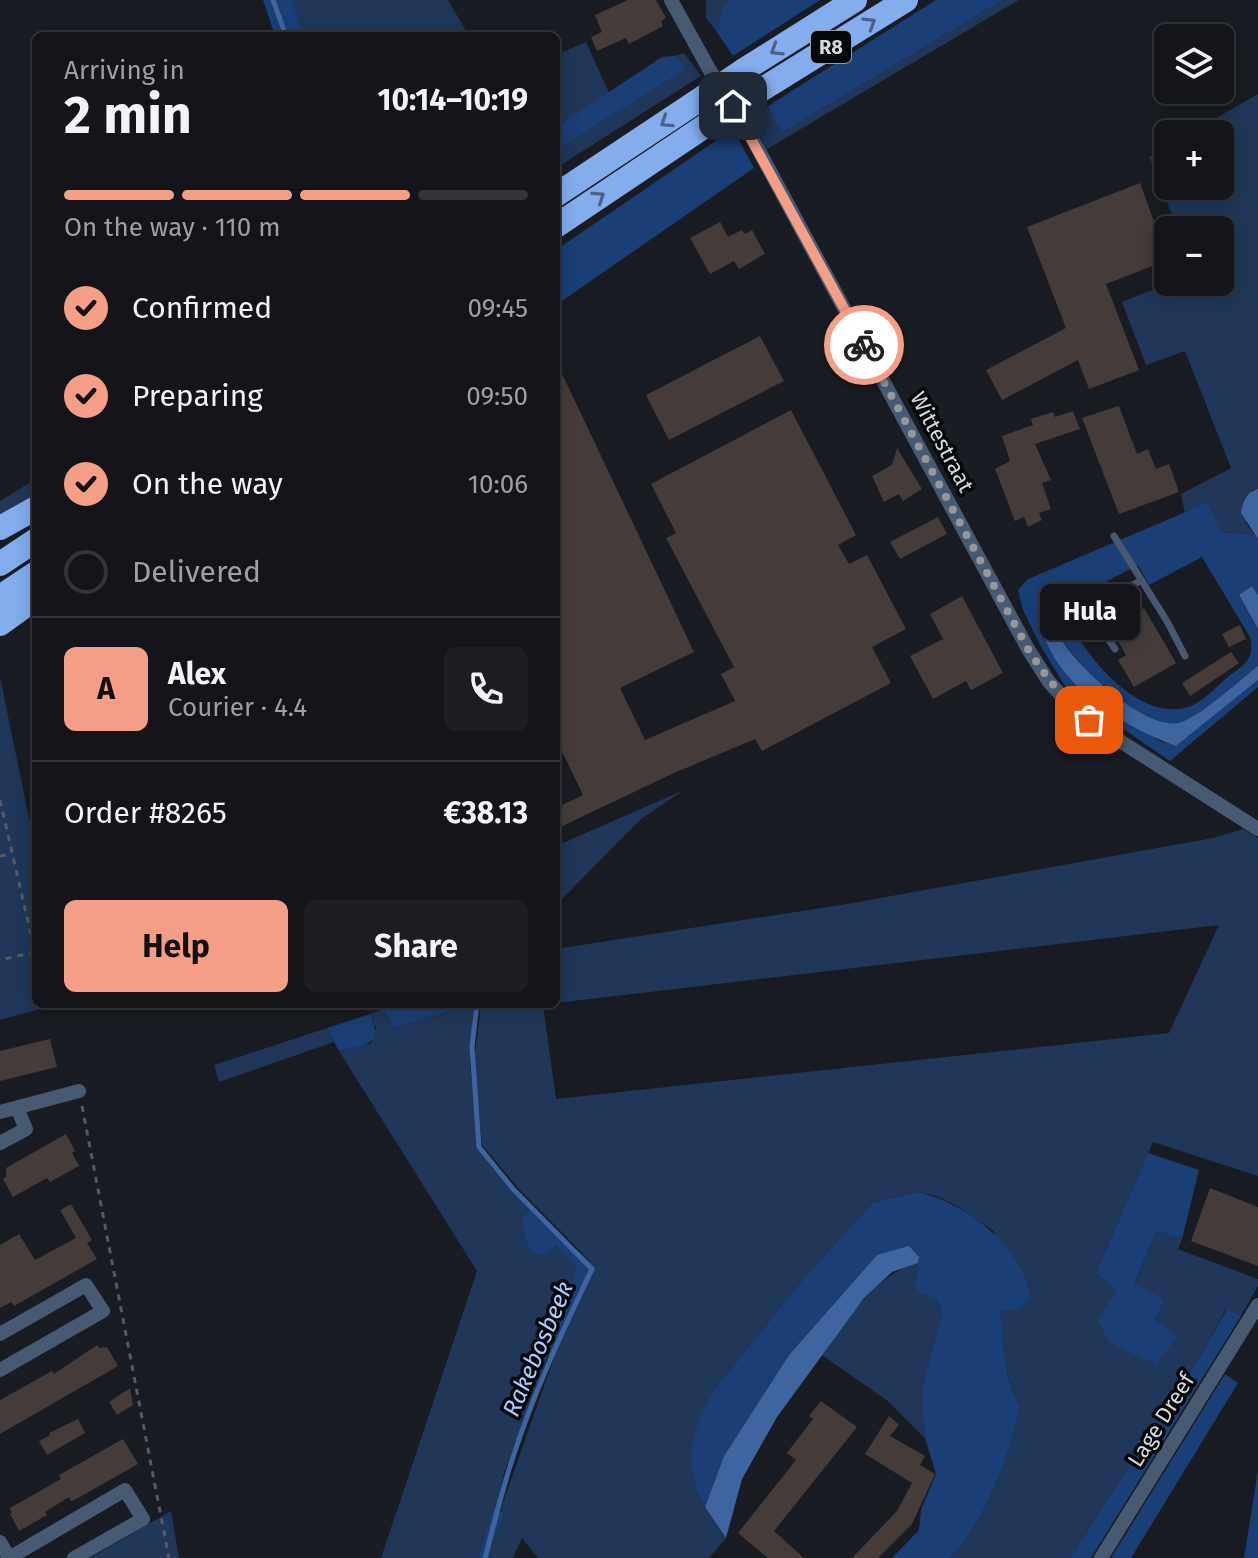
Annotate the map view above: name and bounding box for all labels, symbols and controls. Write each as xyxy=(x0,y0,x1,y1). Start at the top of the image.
one-way arrow xyxy=(861,17,875,32)
map controls xyxy=(1154,24,1234,296)
button: layers xyxy=(1154,24,1234,104)
road number: R8 xyxy=(811,31,851,63)
one-way arrow xyxy=(770,41,785,56)
text: Arriving in xyxy=(64,55,185,86)
pin xyxy=(699,72,767,140)
text: 10:14–10:19 xyxy=(378,82,528,118)
text: 2 min xyxy=(64,84,192,147)
icon: home xyxy=(711,84,755,128)
one-way arrow xyxy=(660,112,675,127)
button: + xyxy=(1154,120,1234,200)
one-way arrow xyxy=(590,192,605,207)
text: On the way · 110 m xyxy=(64,212,281,243)
button: − xyxy=(1154,216,1234,296)
icon: check xyxy=(64,286,108,330)
text: Confirmed xyxy=(132,290,272,326)
text: 09:45 xyxy=(467,293,528,324)
courier xyxy=(824,305,904,385)
icon: bike xyxy=(842,323,886,367)
icon: check xyxy=(64,374,108,418)
text: Preparing xyxy=(132,378,263,414)
text: 09:50 xyxy=(466,381,528,412)
street label: Wittestraat xyxy=(904,387,980,497)
icon: check xyxy=(64,462,108,506)
text: On the way xyxy=(132,466,283,502)
text: 10:06 xyxy=(468,469,528,500)
text: Delivered xyxy=(132,554,261,590)
callout: Hula xyxy=(1039,584,1139,640)
text: Hula xyxy=(1063,596,1117,627)
button: phone xyxy=(444,647,528,731)
text: Alex xyxy=(168,656,226,692)
text: A xyxy=(97,671,115,707)
pin xyxy=(1055,686,1123,754)
text: Courier · 4.4 xyxy=(168,692,307,723)
icon: bag xyxy=(1067,698,1111,742)
text: Order #8265 xyxy=(64,795,227,831)
text: €38.13 xyxy=(444,795,528,831)
button: Help xyxy=(64,900,288,992)
button: Share xyxy=(304,900,528,992)
water label: Rakebosbeek xyxy=(497,1277,579,1421)
street label: Lage Dreef xyxy=(1122,1367,1201,1472)

